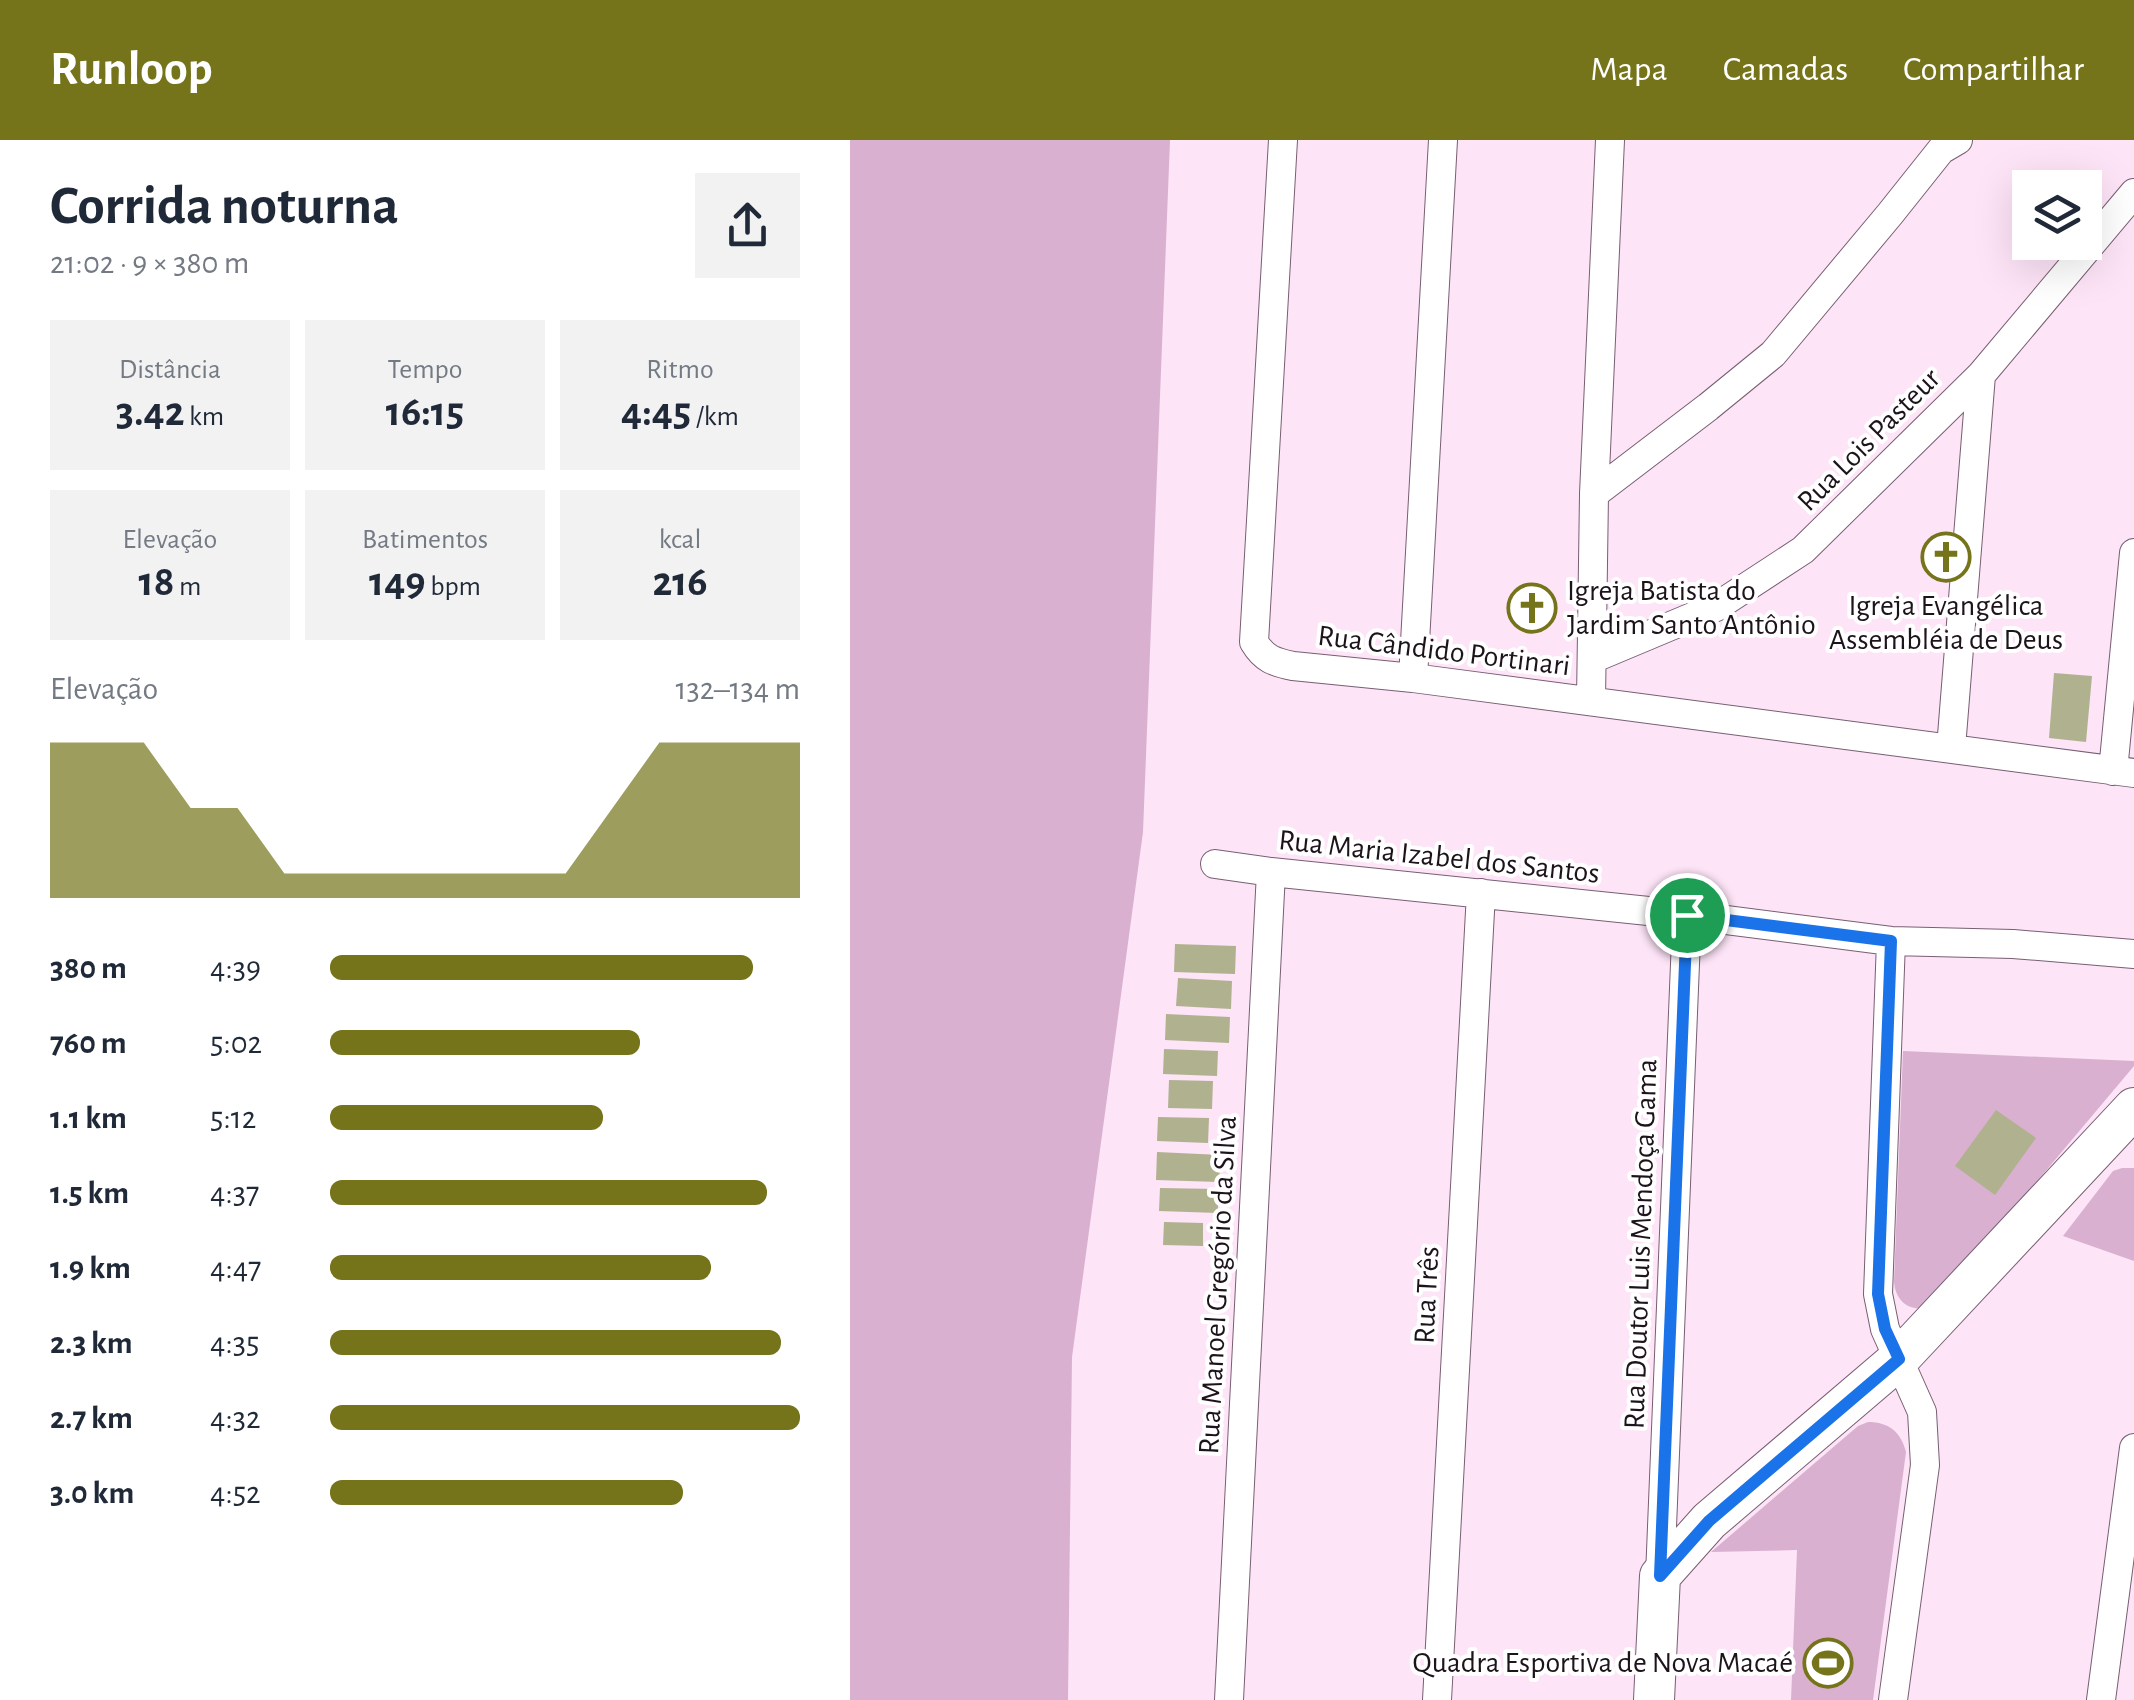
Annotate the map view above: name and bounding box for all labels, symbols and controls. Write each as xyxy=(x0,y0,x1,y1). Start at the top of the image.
text: Runloop xyxy=(50,46,213,94)
text: Mapa xyxy=(1590,52,1668,87)
text: Camadas xyxy=(1723,52,1848,87)
text: Compartilhar xyxy=(1903,52,2084,87)
map controls xyxy=(2012,170,2102,260)
button: layers xyxy=(2012,170,2102,260)
button: share xyxy=(695,173,800,278)
text: Corrida noturna xyxy=(50,179,399,234)
text: 21:02 · 9 × 380 m xyxy=(50,247,249,279)
text: Distância xyxy=(119,356,221,384)
text: Tempo xyxy=(387,356,463,384)
text: Ritmo xyxy=(646,356,714,384)
street label: Rua Lois Pasteur xyxy=(1792,363,1946,517)
text: 3.42 xyxy=(116,391,184,433)
text: 16:15 xyxy=(386,391,464,433)
text: 4:45 xyxy=(621,391,691,433)
text: km xyxy=(184,403,224,431)
text: /km xyxy=(691,403,739,431)
text: Elevação xyxy=(123,526,217,554)
text: Batimentos xyxy=(362,526,488,554)
text: kcal xyxy=(659,526,701,554)
church icon: Igreja Evangélica Assembléia de Deus xyxy=(1920,531,1972,583)
text: 18 xyxy=(139,561,174,603)
text: 149 xyxy=(369,561,426,603)
text: 216 xyxy=(652,561,708,603)
text: m xyxy=(174,573,201,601)
text: bpm xyxy=(426,573,481,601)
place label: Igreja Batista do Jardim Santo Antônio xyxy=(1567,576,1816,640)
church icon: Igreja Batista do Jardim Santo Antônio xyxy=(1506,582,1558,634)
place label: Igreja Evangélica Assembléia de Deus xyxy=(1829,591,2063,655)
street label: Rua Cândido Portinari xyxy=(1316,621,1572,681)
text: Elevação xyxy=(50,673,158,705)
text: 132–134 m xyxy=(676,673,800,705)
street label: Rua Maria Izabel dos Santos xyxy=(1277,825,1601,889)
pin xyxy=(1645,873,1730,958)
icon: arrive xyxy=(1660,888,1715,943)
text: 380 m xyxy=(50,952,127,984)
text: 4:39 xyxy=(210,952,261,984)
text: 760 m xyxy=(50,1027,127,1059)
text: 5:02 xyxy=(210,1027,262,1059)
street label: Rua Doutor Luis Mendoça Gama xyxy=(1620,1058,1662,1430)
text: 1.1 km xyxy=(50,1102,127,1134)
text: 5:12 xyxy=(210,1102,256,1134)
street label: Rua Manoel Gregório da Silva xyxy=(1194,1115,1242,1455)
text: 1.5 km xyxy=(50,1177,129,1209)
text: 4:37 xyxy=(210,1177,259,1209)
street label: Rua Três xyxy=(1409,1246,1445,1344)
text: 1.9 km xyxy=(50,1252,131,1284)
text: 4:47 xyxy=(210,1252,261,1284)
text: 2.3 km xyxy=(50,1327,133,1359)
text: 4:35 xyxy=(210,1327,259,1359)
text: 2.7 km xyxy=(50,1402,133,1434)
text: 4:32 xyxy=(210,1402,260,1434)
text: 3.0 km xyxy=(50,1477,134,1509)
text: 4:52 xyxy=(210,1477,261,1509)
sports icon: Quadra Esportiva de Nova Macaé xyxy=(1802,1637,1854,1689)
place label: Quadra Esportiva de Nova Macaé xyxy=(1413,1648,1793,1678)

